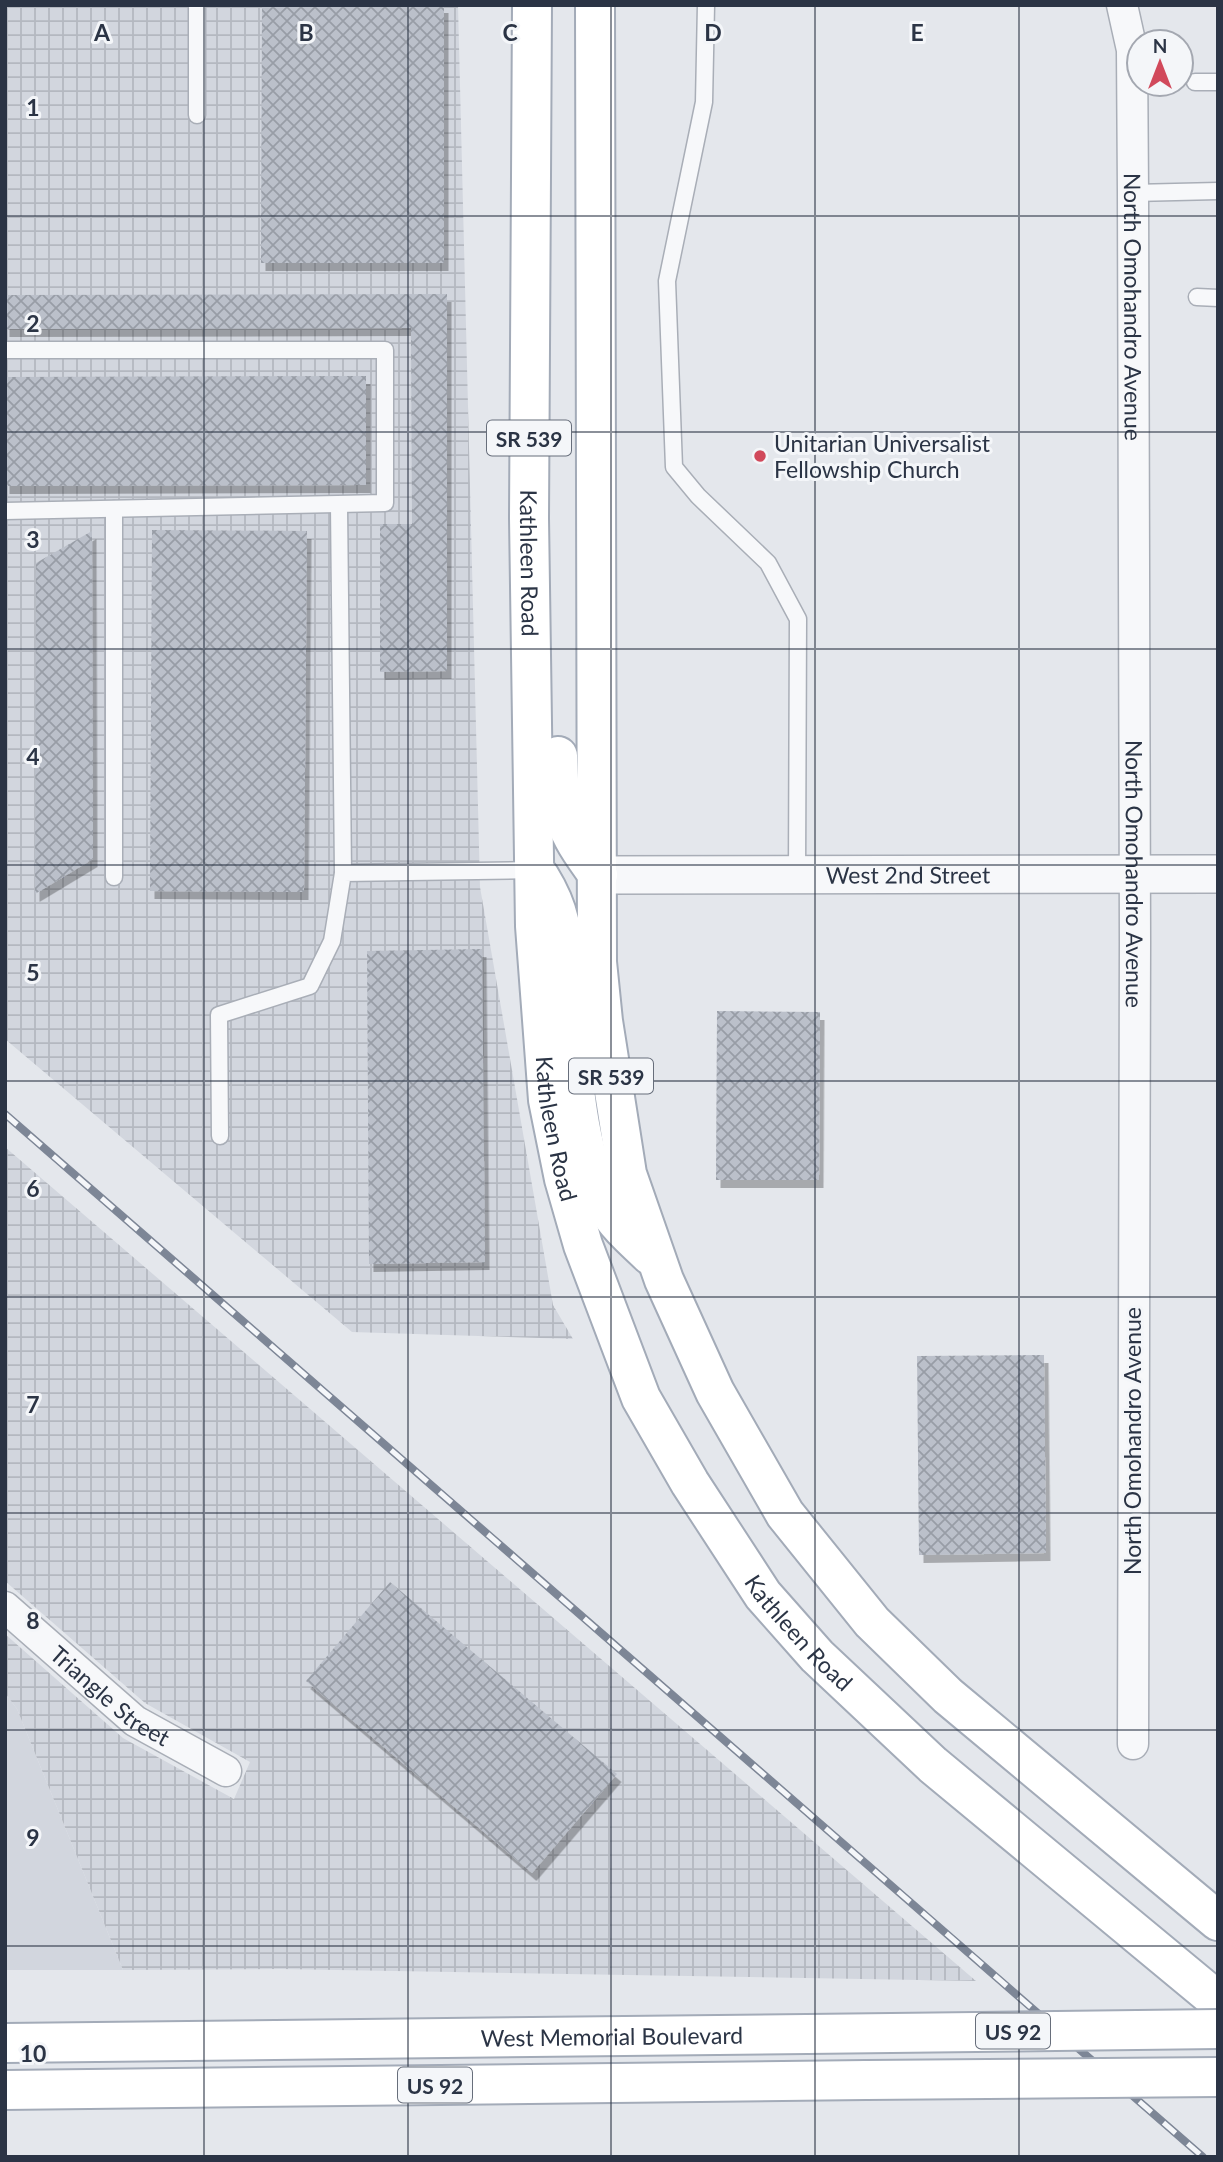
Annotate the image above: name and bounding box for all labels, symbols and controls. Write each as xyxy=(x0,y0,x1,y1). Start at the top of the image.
text: A xyxy=(93,18,111,46)
text: B xyxy=(298,18,314,46)
text: C xyxy=(502,18,518,46)
text: D xyxy=(704,18,722,46)
text: E xyxy=(910,18,924,46)
north arrow xyxy=(1125,28,1195,98)
text: N xyxy=(1153,34,1167,57)
text: 1 xyxy=(26,93,40,121)
street label: North Omohandro Avenue xyxy=(1119,173,1148,441)
text: 2 xyxy=(26,309,40,337)
road number: SR 539 xyxy=(487,420,571,456)
place label: Unitarian Universalist Fellowship Church xyxy=(774,429,991,483)
marker: Unitarian Universalist Fellowship Church xyxy=(752,448,768,464)
street label: Kathleen Road xyxy=(515,489,545,637)
text: 3 xyxy=(26,525,40,553)
street label: North Omohandro Avenue xyxy=(1120,740,1149,1008)
text: 4 xyxy=(26,742,40,770)
street label: West 2nd Street xyxy=(826,860,991,889)
text: 5 xyxy=(26,958,40,986)
street label: Kathleen Road xyxy=(531,1055,584,1204)
road number: SR 539 xyxy=(569,1058,653,1094)
text: 6 xyxy=(26,1174,40,1202)
street label: North Omohandro Avenue xyxy=(1118,1307,1146,1575)
text: 7 xyxy=(26,1390,40,1418)
street label: Kathleen Road xyxy=(739,1569,859,1696)
text: 8 xyxy=(26,1606,40,1634)
street label: Triangle Street xyxy=(45,1640,175,1752)
text: 9 xyxy=(26,1823,40,1851)
road number: US 92 xyxy=(976,2014,1050,2048)
street label: West Memorial Boulevard xyxy=(481,2021,743,2052)
text: 10 xyxy=(20,2039,46,2067)
road number: US 92 xyxy=(398,2068,472,2102)

